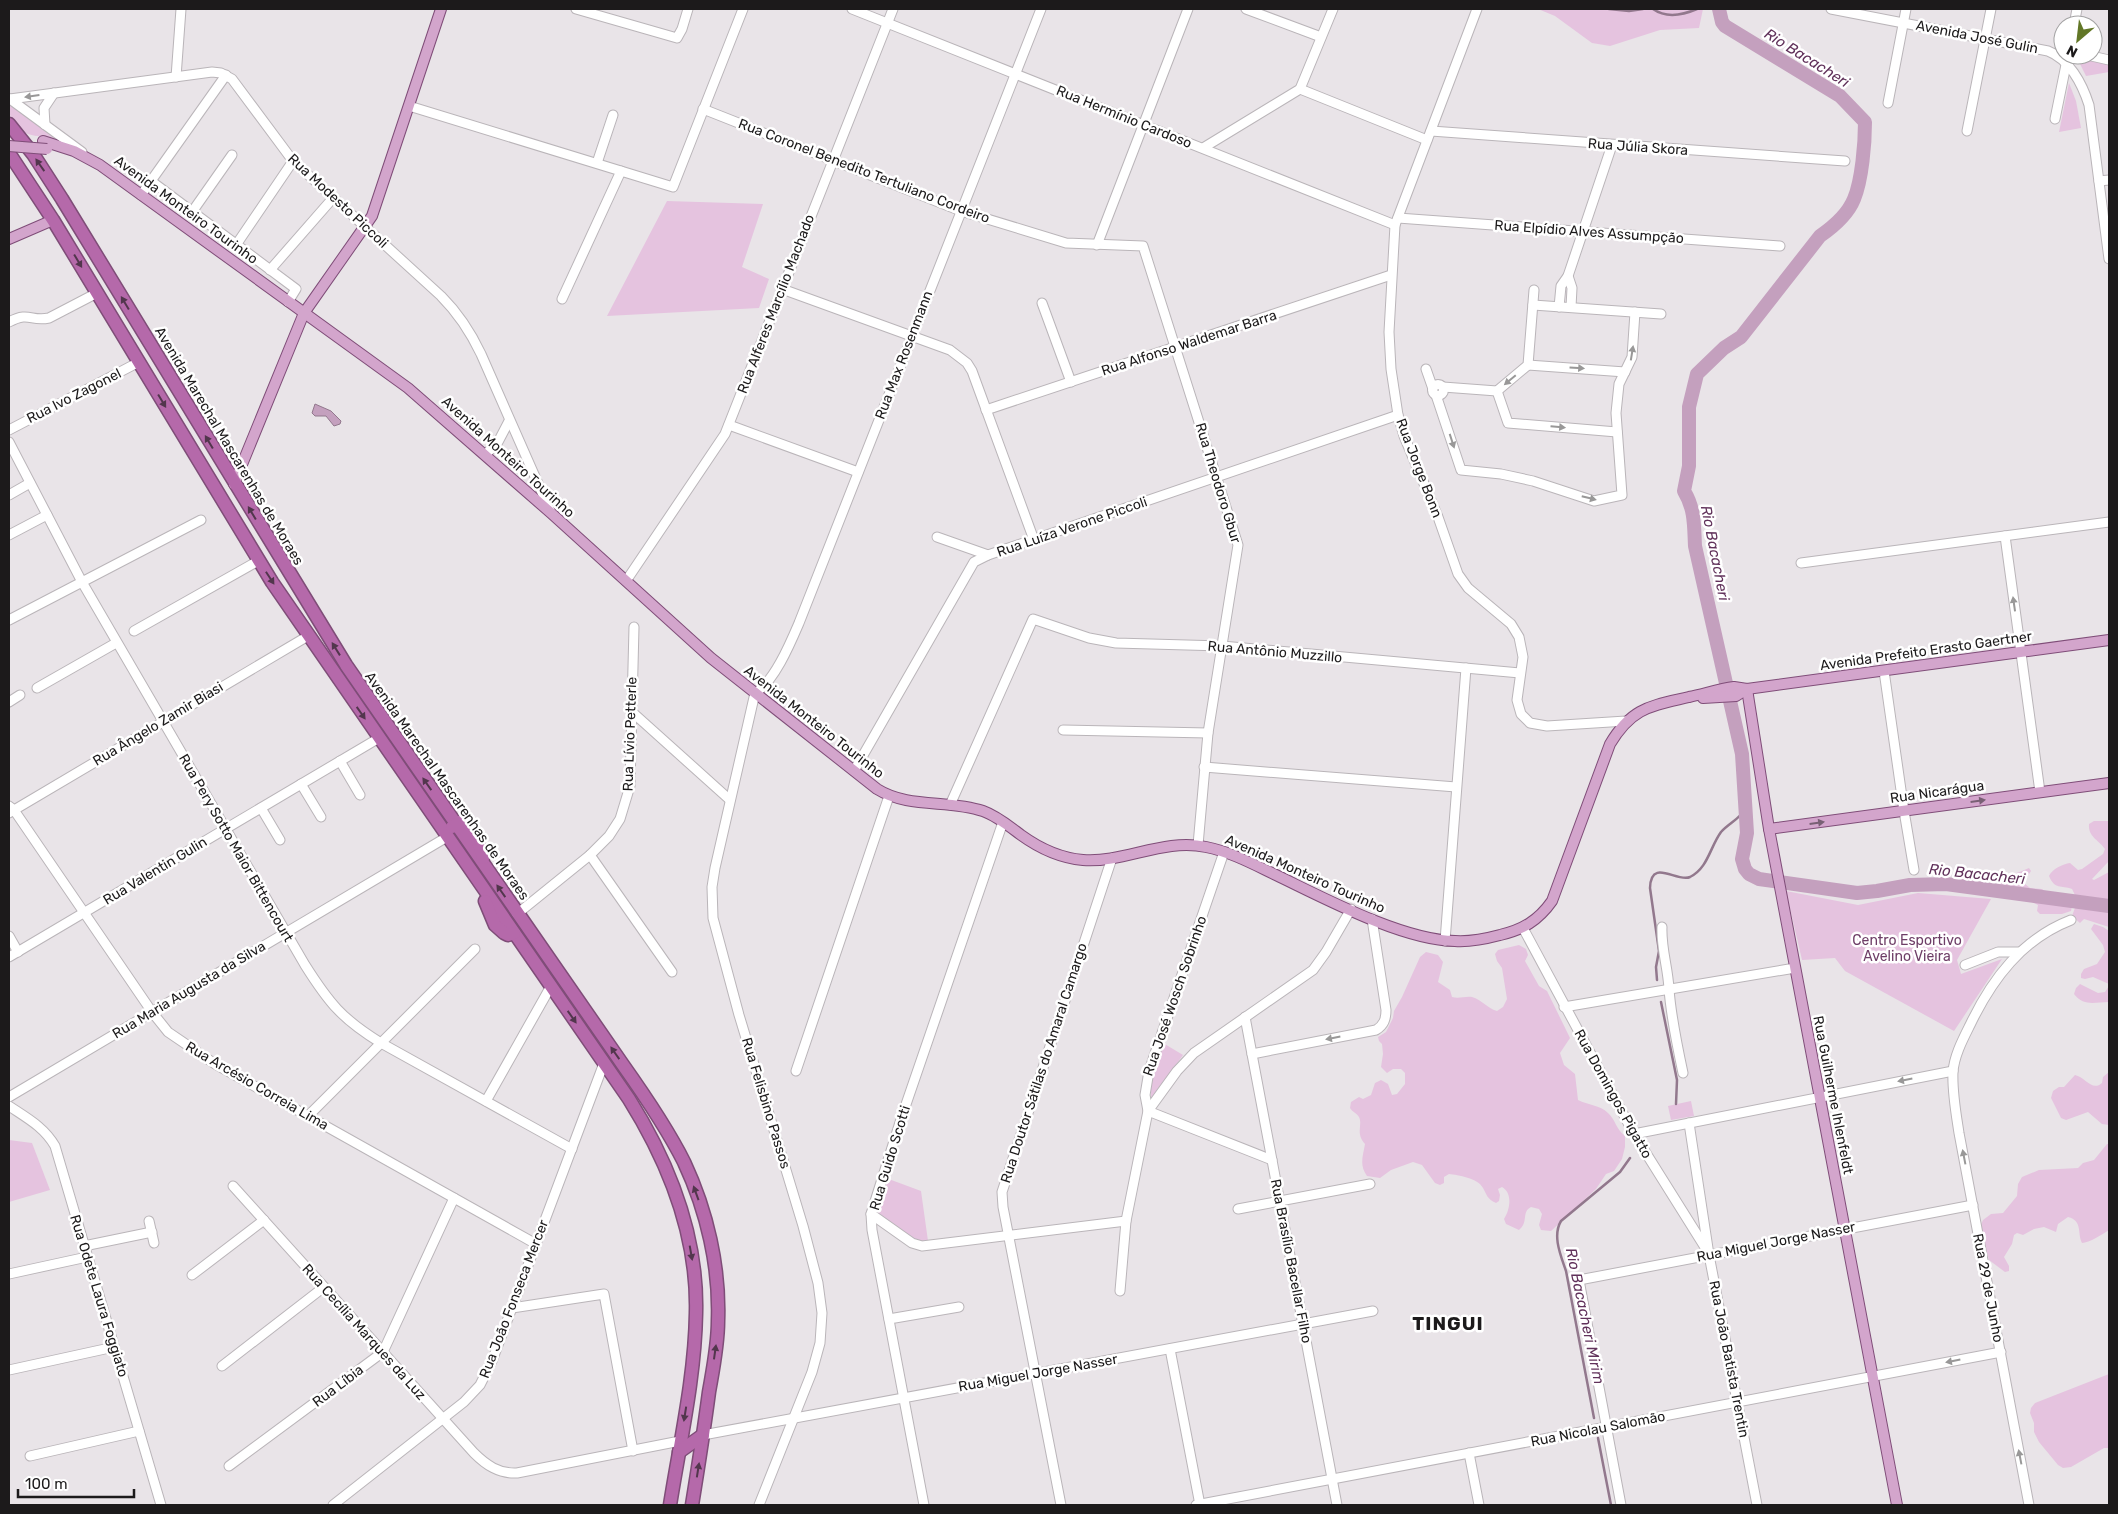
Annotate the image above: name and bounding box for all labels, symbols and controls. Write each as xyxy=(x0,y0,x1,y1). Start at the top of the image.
north arrow xyxy=(2053,15,2103,65)
street label: Avenida José Gulin xyxy=(1914,17,2040,57)
water label: Rio Bacacheri xyxy=(1761,25,1853,91)
text: N xyxy=(2064,41,2081,61)
street label: Rua Hermínio Cardoso xyxy=(1054,82,1194,152)
one-way arrow xyxy=(24,93,40,101)
street label: Rua Coronel Benedito Tertuliano Cordeiro xyxy=(736,115,992,227)
street label: Rua Júlia Skora xyxy=(1587,135,1689,159)
street label: Rua Modesto Piccoli xyxy=(284,150,392,252)
street label: Avenida Monteiro Tourinho xyxy=(111,152,261,268)
one-way arrow xyxy=(35,158,45,171)
street label: Rua Alferes Marcílio Machado xyxy=(734,212,818,396)
street label: Rua Elpídio Alves Assumpção xyxy=(1494,217,1684,247)
one-way arrow xyxy=(74,255,83,268)
street label: Rua Max Rosenmann xyxy=(872,288,936,422)
one-way arrow xyxy=(121,296,130,309)
street label: Rua Alfonso Waldemar Barra xyxy=(1099,307,1279,379)
street label: Avenida Marechal Mascarenhas de Moraes xyxy=(151,324,307,568)
one-way arrow xyxy=(1628,344,1636,360)
street label: Rua Ivo Zagonel xyxy=(24,365,124,427)
one-way arrow xyxy=(1569,365,1585,373)
one-way arrow xyxy=(1504,374,1517,385)
street label: Avenida Monteiro Tourinho xyxy=(438,393,578,521)
one-way arrow xyxy=(158,394,167,407)
street label: Rua Jorge Bonn xyxy=(1392,416,1446,520)
street label: Rua Theodoro Gbur xyxy=(1192,421,1245,546)
one-way arrow xyxy=(1550,423,1566,431)
one-way arrow xyxy=(1448,433,1456,448)
one-way arrow xyxy=(205,436,214,449)
street label: Rua Luíza Verone Piccoli xyxy=(995,493,1149,561)
one-way arrow xyxy=(1581,494,1597,502)
water label: Rio Bacacheri xyxy=(1697,504,1733,603)
one-way arrow xyxy=(248,506,257,519)
one-way arrow xyxy=(265,572,274,585)
one-way arrow xyxy=(2010,595,2018,611)
street label: Avenida Prefeito Erasto Gaertner xyxy=(1819,628,2034,674)
street label: Rua Antônio Muzzillo xyxy=(1207,638,1343,666)
one-way arrow xyxy=(331,642,340,656)
street label: Avenida Monteiro Tourinho xyxy=(741,662,887,782)
street label: Avenida Marechal Mascarenhas de Moraes xyxy=(361,669,533,903)
street label: Rua Lívio Petterle xyxy=(620,676,641,792)
street label: Rua Ângelo Zamir Biasi xyxy=(89,678,226,770)
one-way arrow xyxy=(356,706,366,720)
street label: Rua Pery Sotto Maior Bittencourt xyxy=(175,751,297,946)
one-way arrow xyxy=(422,777,432,790)
street label: Rua Nicarágua xyxy=(1889,777,1985,807)
one-way arrow xyxy=(1970,796,1986,804)
one-way arrow xyxy=(1809,819,1825,827)
street label: Avenida Monteiro Tourinho xyxy=(1222,831,1388,917)
street label: Rua Valentin Gulin xyxy=(100,833,210,909)
water label: Rio Bacacheri xyxy=(1928,860,2026,888)
one-way arrow xyxy=(496,884,506,898)
street label: Rua José Wosch Sobrinho xyxy=(1140,914,1210,1078)
park label: Centro Esportivo Avelino Vieira xyxy=(1852,932,1962,965)
street label: Rua Maria Augusta da Silva xyxy=(109,938,269,1042)
street label: Rua Doutor Sátilas do Amaral Camargo xyxy=(997,941,1091,1185)
one-way arrow xyxy=(567,1010,577,1023)
street label: Rua Guilherme Ihlenfeldt xyxy=(1809,1014,1857,1176)
street label: Rua Domingos Pigatto xyxy=(1570,1026,1656,1162)
one-way arrow xyxy=(1326,1034,1341,1042)
street label: Rua Felisbino Passos xyxy=(738,1035,794,1171)
street label: Rua Arcésio Correia Lima xyxy=(183,1038,331,1134)
one-way arrow xyxy=(610,1046,620,1059)
one-way arrow xyxy=(1898,1076,1913,1084)
street label: Rua Guido Scotti xyxy=(866,1104,914,1212)
one-way arrow xyxy=(1959,1148,1967,1164)
street label: Rua Brasílio Bacellar Filho xyxy=(1267,1177,1315,1345)
one-way arrow xyxy=(692,1185,699,1200)
street label: Rua Odete Laura Foggiato xyxy=(66,1213,132,1379)
street label: Rua João Fonseca Mercer xyxy=(476,1217,552,1381)
street label: Rua Miguel Jorge Nasser xyxy=(1695,1218,1857,1266)
street label: Rua 29 de Junho xyxy=(1969,1232,2007,1344)
one-way arrow xyxy=(688,1245,696,1261)
water label: Rio Bacacheri Mirim xyxy=(1562,1246,1608,1386)
street label: Rua Cecília Marques da Luz xyxy=(298,1261,430,1403)
street label: Rua João Batista Trentin xyxy=(1705,1279,1753,1439)
district label: TINGUI xyxy=(1412,1312,1484,1335)
one-way arrow xyxy=(711,1344,719,1360)
street label: Rua Miguel Jorge Nasser xyxy=(957,1351,1120,1395)
one-way arrow xyxy=(1944,1358,1960,1366)
street label: Rua Líbia xyxy=(309,1361,367,1411)
one-way arrow xyxy=(680,1407,688,1423)
street label: Rua Nicolau Salomão xyxy=(1529,1408,1667,1450)
one-way arrow xyxy=(2016,1449,2024,1465)
one-way arrow xyxy=(694,1462,702,1478)
scale bar xyxy=(18,1466,134,1498)
text: 100 m xyxy=(25,1475,67,1493)

